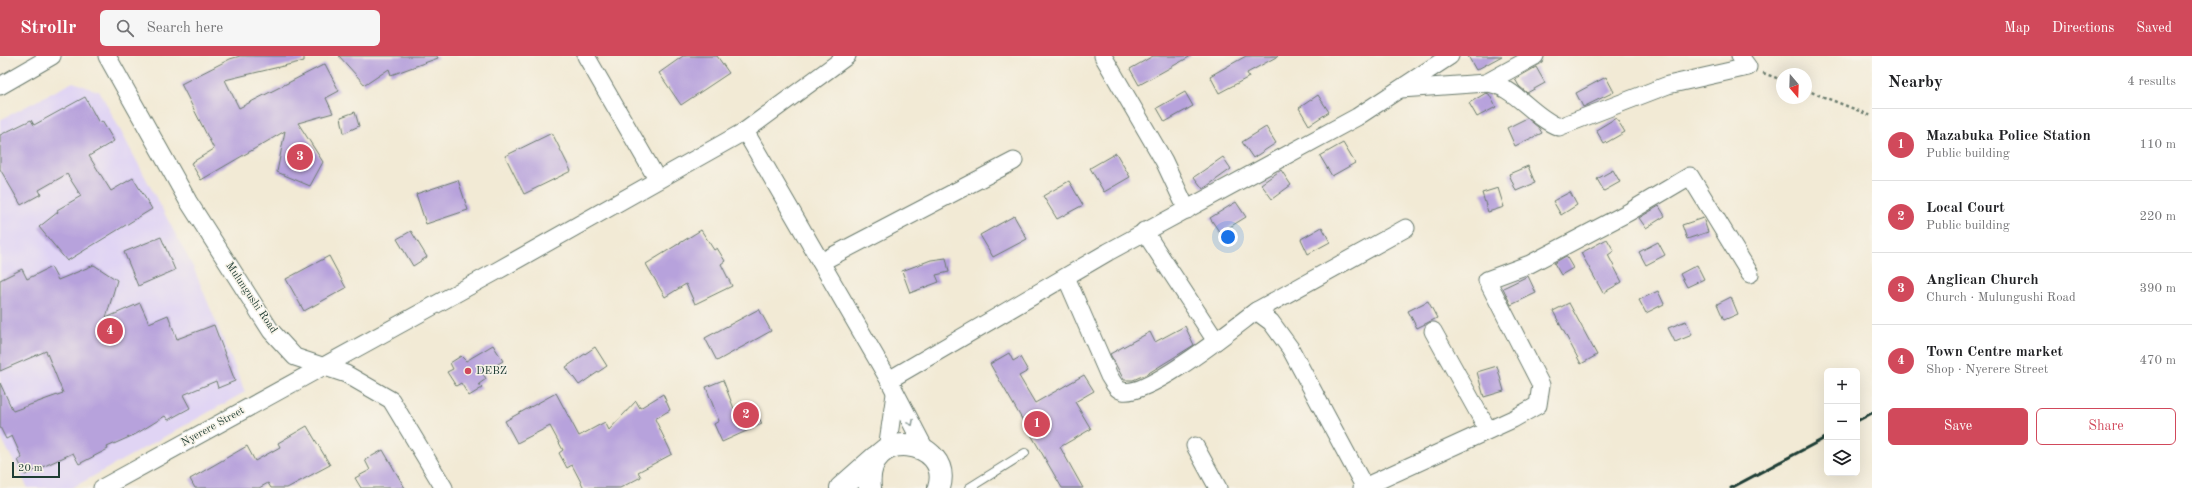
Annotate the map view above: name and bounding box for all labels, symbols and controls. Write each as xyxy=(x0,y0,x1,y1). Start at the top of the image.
search box xyxy=(100,10,380,46)
icon: search xyxy=(114,17,136,39)
text: Strollr xyxy=(20,19,76,38)
text: Search here xyxy=(146,21,223,36)
text: Map xyxy=(2004,21,2030,35)
text: Directions xyxy=(2052,21,2114,35)
text: Saved xyxy=(2136,21,2172,35)
north arrow xyxy=(1776,68,1812,104)
text: Nearby xyxy=(1888,74,1943,91)
text: 4 results xyxy=(2127,75,2176,88)
text: Mazabuka Police Station xyxy=(1926,129,2091,144)
text: 1 xyxy=(1897,138,1905,151)
text: 110 m xyxy=(2139,138,2176,151)
pin: 3 xyxy=(287,142,313,172)
text: Public building xyxy=(1926,147,2010,160)
text: Local Court xyxy=(1926,201,2005,216)
text: 2 xyxy=(1897,210,1905,223)
text: 220 m xyxy=(2139,210,2176,223)
text: Public building xyxy=(1926,219,2010,232)
your location xyxy=(1218,227,1238,247)
street label: Mulungushi Road xyxy=(223,261,279,336)
text: Anglican Church xyxy=(1926,273,2039,288)
text: 3 xyxy=(1897,282,1905,295)
text: 390 m xyxy=(2139,282,2176,295)
text: Church · Mulungushi Road xyxy=(1926,291,2076,304)
pin: 4 xyxy=(97,316,123,346)
text: Town Centre market xyxy=(1926,345,2063,360)
text: 4 xyxy=(1897,354,1905,367)
text: 470 m xyxy=(2139,354,2176,367)
text: Shop · Nyerere Street xyxy=(1926,363,2048,376)
marker: DEBZ xyxy=(463,366,473,376)
place label: DEBZ xyxy=(476,366,507,377)
map controls xyxy=(1824,368,1860,476)
button: + xyxy=(1824,368,1860,404)
pin: 2 xyxy=(733,400,759,430)
button: − xyxy=(1824,404,1860,440)
street label: Nyerere Street xyxy=(180,405,246,449)
button: Save xyxy=(1888,408,2028,445)
button: Share xyxy=(2036,408,2176,445)
pin: 1 xyxy=(1024,409,1050,439)
one-way arrow xyxy=(906,418,913,426)
button: layers xyxy=(1824,440,1860,476)
scale bar xyxy=(12,460,60,479)
text: 20 m xyxy=(18,463,43,474)

